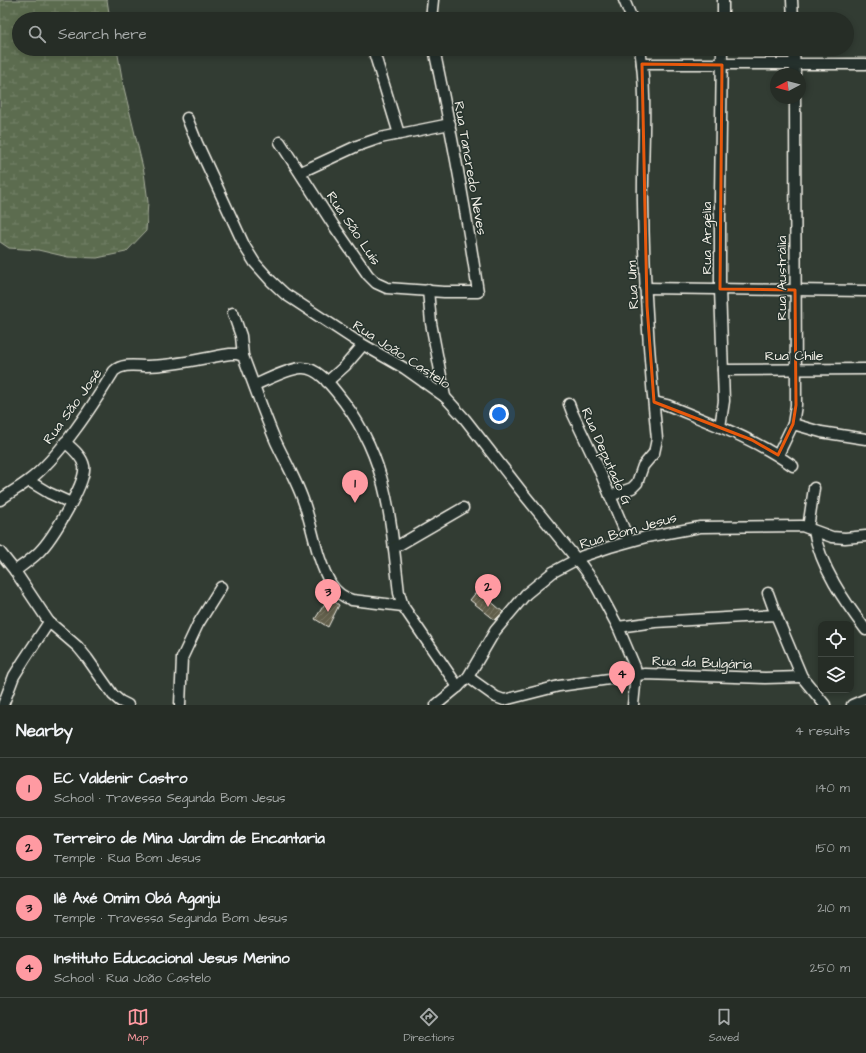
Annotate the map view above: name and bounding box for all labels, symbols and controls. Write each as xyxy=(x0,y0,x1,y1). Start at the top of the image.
search box xyxy=(12,12,854,56)
icon: search xyxy=(26,23,48,45)
text: Search here xyxy=(58,24,147,45)
north arrow xyxy=(770,68,806,104)
street label: Rua Tancredo Neves xyxy=(448,100,492,237)
street label: Rua São Luís xyxy=(321,188,385,270)
street label: Rua Argélia xyxy=(697,202,717,274)
street label: Rua Austrália xyxy=(772,236,792,320)
street label: Rua Um xyxy=(622,260,644,310)
street label: Rua João Castelo xyxy=(349,316,454,394)
street label: Rua Chile xyxy=(765,346,824,366)
street label: Rua São José xyxy=(38,364,107,449)
your location xyxy=(489,404,509,424)
street label: Rua Deputado G xyxy=(576,405,637,508)
pin: 1 xyxy=(342,470,368,503)
street label: Rua Bom Jesus xyxy=(577,508,679,554)
pin: 2 xyxy=(475,574,501,607)
pin: 3 xyxy=(315,579,341,612)
map controls xyxy=(818,621,854,693)
button: locate xyxy=(818,621,854,657)
street label: Rua da Bulgária xyxy=(651,651,752,675)
button: layers xyxy=(818,657,854,693)
pin: 4 xyxy=(609,661,635,694)
text: Nearby xyxy=(16,719,73,743)
text: 4 results xyxy=(795,722,850,740)
text: EC Valdenir Castro xyxy=(54,768,187,789)
text: 1 xyxy=(28,779,30,797)
text: 140 m xyxy=(816,779,850,797)
text: School · Travessa Segunda Bom Jesus xyxy=(54,789,286,807)
text: Terreiro de Mina Jardim de Encantaria xyxy=(54,828,325,849)
text: 2 xyxy=(25,839,33,857)
text: 150 m xyxy=(816,839,850,857)
text: Temple · Rua Bom Jesus xyxy=(54,849,201,867)
text: Ilê Axé Omim Obá Aganju xyxy=(54,888,220,909)
text: 3 xyxy=(26,899,32,917)
text: 210 m xyxy=(817,899,850,917)
text: Temple · Travessa Segunda Bom Jesus xyxy=(54,909,287,927)
text: Instituto Educacional Jesus Menino xyxy=(54,948,290,969)
text: 4 xyxy=(25,959,33,977)
text: 250 m xyxy=(810,959,850,977)
text: School · Rua João Castelo xyxy=(54,969,211,987)
tab: Map xyxy=(127,1006,149,1045)
tab: Directions xyxy=(403,1006,455,1045)
tab: Saved xyxy=(709,1006,739,1045)

